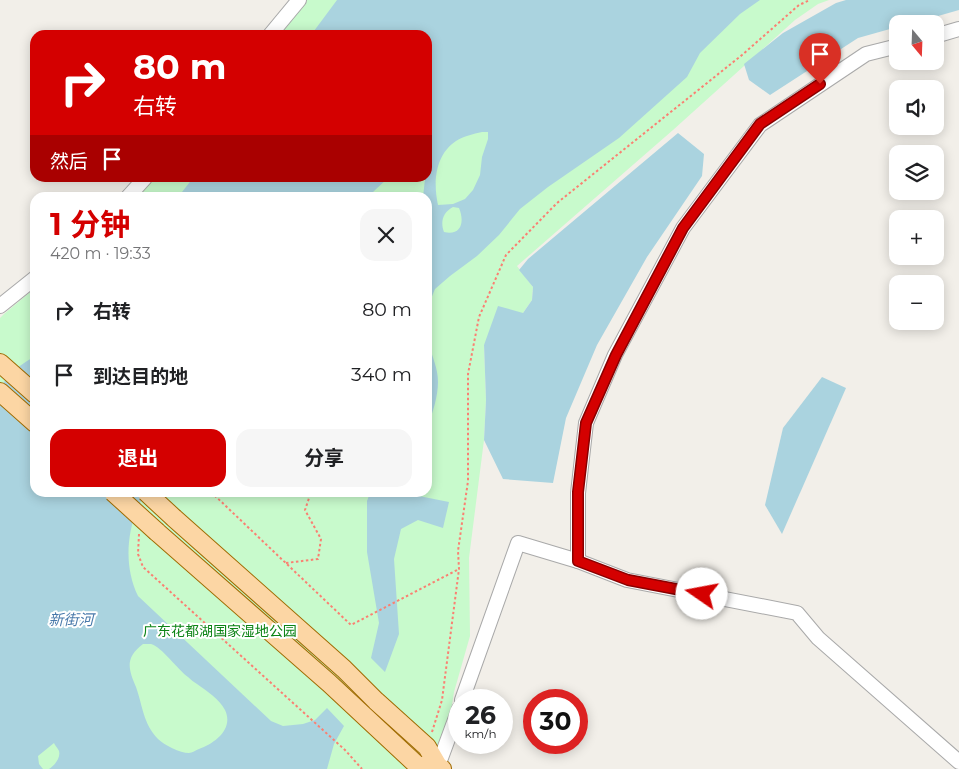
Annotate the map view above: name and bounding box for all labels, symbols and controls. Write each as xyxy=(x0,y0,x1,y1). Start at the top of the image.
north arrow xyxy=(889,15,944,70)
map controls xyxy=(889,15,944,330)
pin xyxy=(799,33,841,84)
icon: arrive xyxy=(806,40,834,68)
text: 80 m xyxy=(133,45,227,88)
icon: right xyxy=(50,50,115,115)
button: sound xyxy=(889,80,944,135)
text: 右转 xyxy=(133,93,177,120)
icon: arrive xyxy=(98,145,126,173)
button: layers xyxy=(889,145,944,200)
text: 然后 xyxy=(50,150,88,173)
text: 1 分钟 xyxy=(50,206,130,243)
button: close xyxy=(360,209,412,261)
button: + xyxy=(889,210,944,265)
text: 420 m · 19:33 xyxy=(50,244,151,263)
button: − xyxy=(889,275,944,330)
icon: right xyxy=(50,296,78,324)
text: 80 m xyxy=(362,298,412,321)
text: 右转 xyxy=(93,300,131,323)
icon: arrive xyxy=(50,361,78,389)
text: 340 m xyxy=(351,363,412,386)
text: 到达目的地 xyxy=(93,365,188,388)
button: 退出 xyxy=(50,429,226,487)
button: 分享 xyxy=(236,429,412,487)
position arrow xyxy=(675,567,727,619)
water label: 新街河 xyxy=(48,610,96,629)
park label: 广东花都湖国家湿地公园 xyxy=(143,622,297,640)
speed limit sign: 30 xyxy=(523,689,588,754)
text: 26 xyxy=(465,700,496,730)
text: km/h xyxy=(464,726,497,741)

